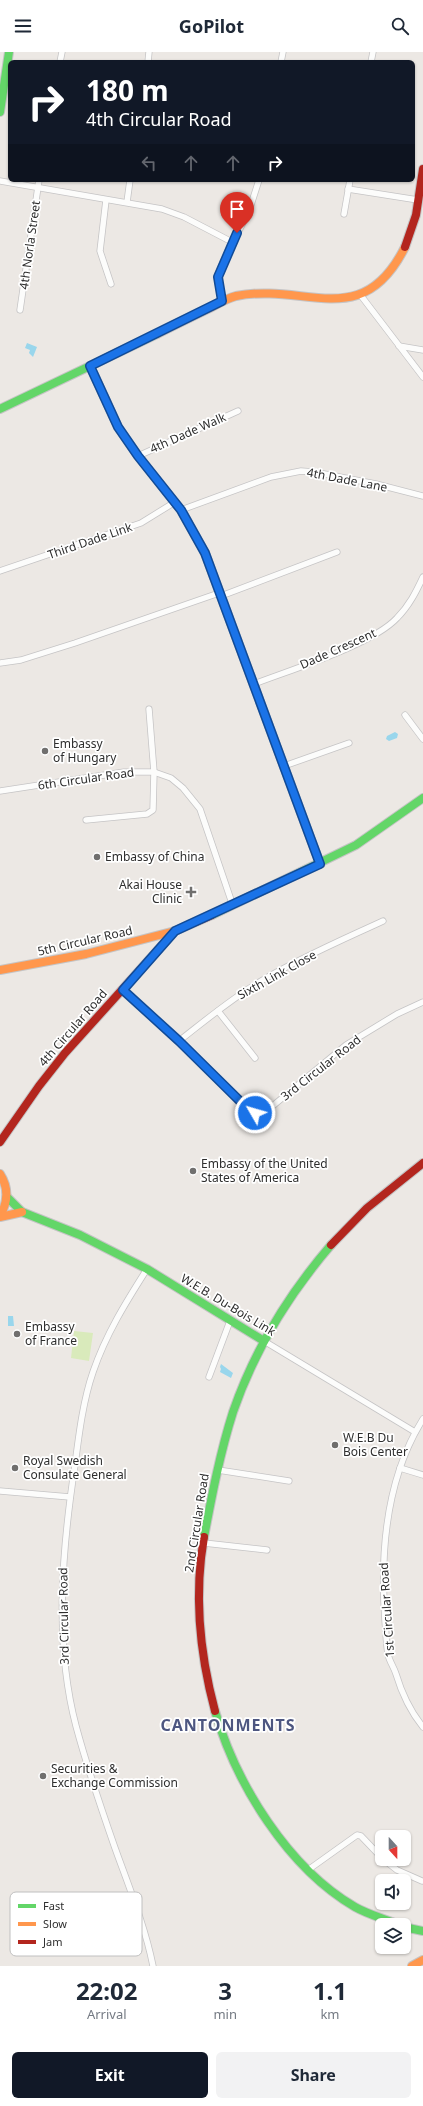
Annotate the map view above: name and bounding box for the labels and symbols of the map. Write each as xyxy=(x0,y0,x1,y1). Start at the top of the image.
pin xyxy=(220,192,254,233)
street label: 4th Norla Street xyxy=(15,199,44,290)
street label: 4th Dade Walk xyxy=(147,408,229,457)
street label: 4th Dade Lane xyxy=(305,463,389,496)
street label: Third Dade Link xyxy=(45,518,135,563)
street label: Dade Crescent xyxy=(297,624,379,673)
place label: Embassy of Hungary xyxy=(53,735,117,766)
marker: Embassy of Hungary xyxy=(40,746,50,756)
street label: 6th Circular Road xyxy=(37,763,135,794)
place label: Embassy of China xyxy=(105,848,205,865)
marker: Embassy of China xyxy=(92,852,102,862)
place label: Akai House Clinic xyxy=(119,876,182,907)
marker: Akai House Clinic xyxy=(185,886,197,898)
street label: 5th Circular Road xyxy=(36,921,134,960)
street label: Sixth Link Close xyxy=(234,946,319,1003)
street label: 4th Circular Road xyxy=(34,985,111,1070)
street label: 3rd Circular Road xyxy=(277,1031,364,1104)
position arrow xyxy=(234,1092,276,1134)
place label: Embassy of the United States of America xyxy=(201,1155,328,1186)
marker: Embassy of the United States of America xyxy=(188,1166,198,1176)
street label: W.E.B. Du-Bois Link xyxy=(178,1269,279,1340)
place label: Embassy of France xyxy=(25,1318,77,1349)
marker: Embassy of France xyxy=(12,1329,22,1339)
place label: W.E.B Du Bois Center xyxy=(343,1429,408,1460)
marker: W.E.B Du Bois Center xyxy=(330,1440,340,1450)
place label: Royal Swedish Consulate General xyxy=(23,1452,127,1483)
marker: Royal Swedish Consulate General xyxy=(10,1463,20,1473)
street label: 2nd Circular Road xyxy=(180,1472,213,1574)
street label: 1st Circular Road xyxy=(375,1562,398,1658)
street label: 3rd Circular Road xyxy=(54,1567,73,1665)
district label: CANTONMENTS xyxy=(160,1714,296,1736)
place label: Securities & Exchange Commission xyxy=(51,1760,178,1791)
marker: Securities & Exchange Commission xyxy=(38,1771,48,1781)
north arrow xyxy=(375,1830,411,1866)
legend xyxy=(10,1892,142,1956)
text: Fast xyxy=(43,1898,64,1913)
text: Slow xyxy=(43,1916,67,1931)
text: Jam xyxy=(42,1934,62,1949)

